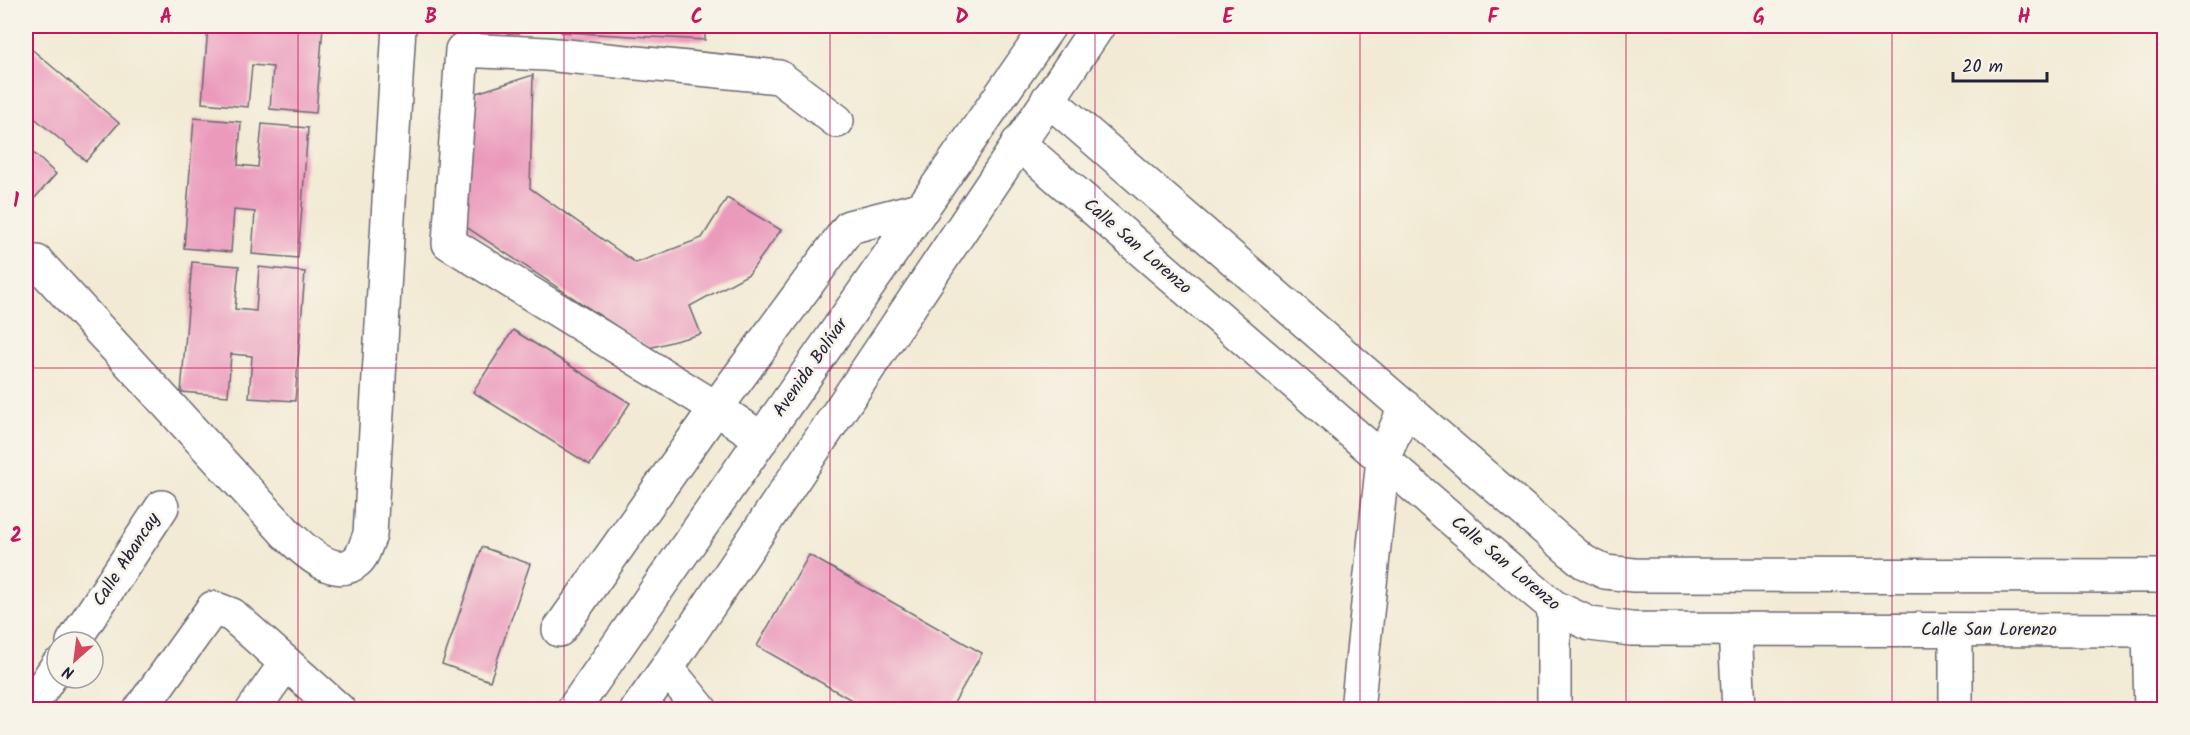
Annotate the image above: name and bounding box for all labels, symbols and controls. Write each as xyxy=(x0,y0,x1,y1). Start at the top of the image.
text: A xyxy=(160,2,172,34)
text: B xyxy=(425,2,437,34)
text: C xyxy=(691,2,703,34)
text: D xyxy=(955,2,969,34)
text: E xyxy=(1222,2,1234,34)
text: F xyxy=(1488,2,1500,34)
text: G xyxy=(1753,2,1765,34)
text: H xyxy=(2017,2,2031,34)
scale bar xyxy=(1953,45,2048,83)
text: 20 m xyxy=(1962,53,2003,82)
text: 1 xyxy=(13,186,19,218)
street label: Calle San Lorenzo xyxy=(1076,191,1198,303)
street label: Avenida Bolívar xyxy=(766,312,857,424)
street label: Calle Abancay xyxy=(86,507,169,613)
street label: Calle San Lorenzo xyxy=(1444,509,1566,619)
text: 2 xyxy=(10,521,22,553)
street label: Calle San Lorenzo xyxy=(1921,616,2057,645)
north arrow xyxy=(45,630,105,690)
text: N xyxy=(58,659,79,685)

